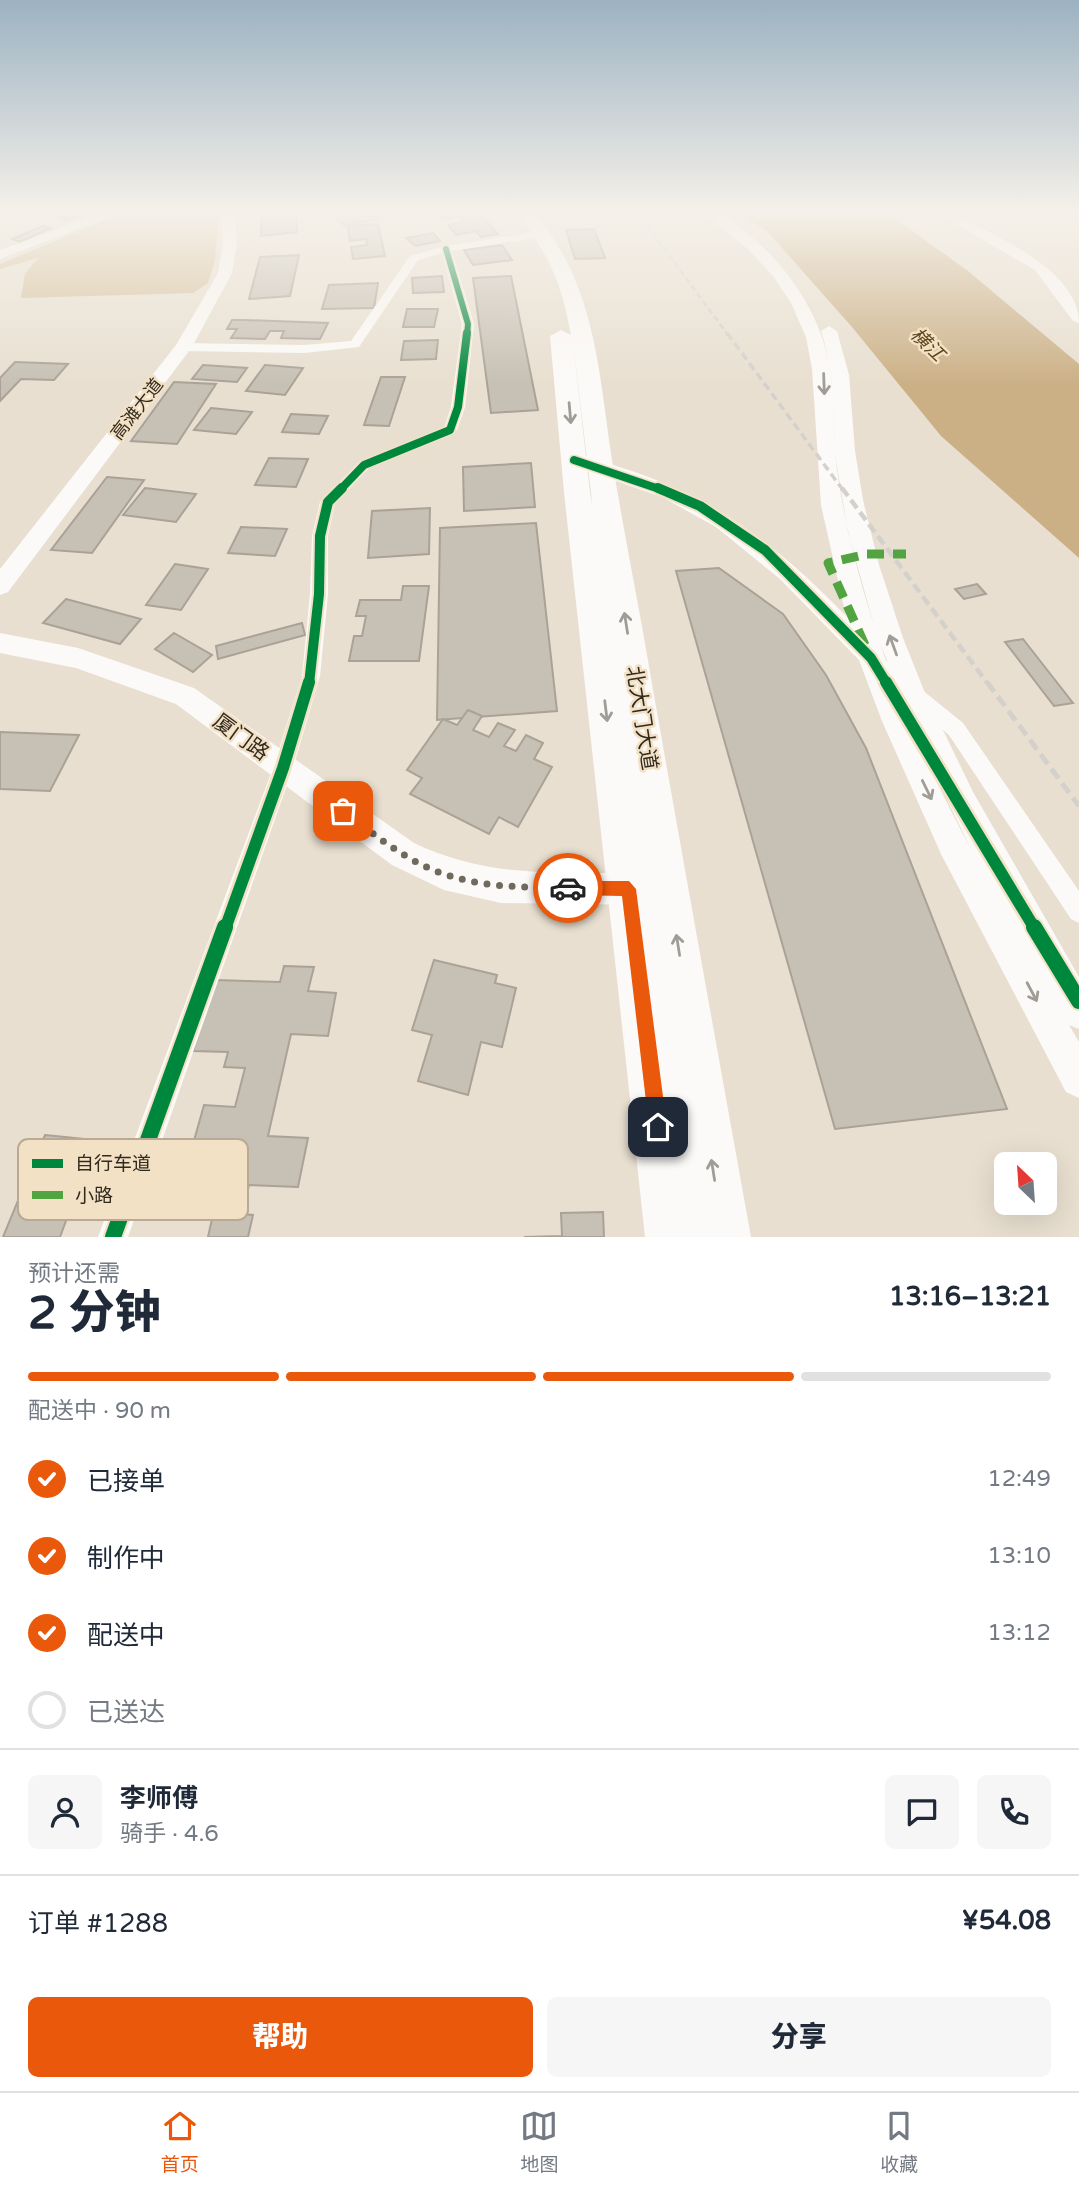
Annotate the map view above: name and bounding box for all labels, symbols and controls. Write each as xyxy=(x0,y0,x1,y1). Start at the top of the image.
water label: 横江 xyxy=(906,324,950,367)
one-way arrow xyxy=(817,372,830,395)
street label: 高滩大道 xyxy=(106,374,168,444)
one-way arrow xyxy=(564,401,577,423)
one-way arrow xyxy=(619,613,632,635)
one-way arrow xyxy=(886,635,898,657)
street label: 北大门大道 xyxy=(621,664,662,772)
one-way arrow xyxy=(600,699,613,722)
street label: 厦门路 xyxy=(208,709,274,766)
one-way arrow xyxy=(921,779,935,800)
pin xyxy=(313,781,373,841)
icon: bag xyxy=(324,792,362,830)
courier xyxy=(533,853,603,923)
icon: car xyxy=(549,869,587,907)
one-way arrow xyxy=(671,934,684,957)
one-way arrow xyxy=(1026,981,1039,1002)
pin xyxy=(628,1097,688,1157)
icon: home xyxy=(639,1108,677,1146)
legend xyxy=(18,1139,248,1220)
north arrow xyxy=(994,1152,1057,1214)
map controls xyxy=(994,1152,1057,1215)
text: 自行车道 xyxy=(75,1153,151,1175)
one-way arrow xyxy=(706,1159,719,1181)
text: 小路 xyxy=(75,1185,113,1207)
text: 预计还需 xyxy=(28,1260,120,1288)
text: 13:16–13:21 xyxy=(889,1281,1051,1312)
text: 2 分钟 xyxy=(28,1286,161,1341)
text: 配送中 · 90 m xyxy=(28,1397,171,1425)
icon: check xyxy=(28,1460,66,1498)
text: 12:49 xyxy=(987,1465,1051,1493)
text: 已接单 xyxy=(87,1466,165,1497)
icon: check xyxy=(28,1537,66,1575)
text: 13:10 xyxy=(987,1542,1051,1570)
text: 制作中 xyxy=(87,1543,165,1574)
icon: check xyxy=(28,1614,66,1652)
text: 13:12 xyxy=(987,1619,1051,1647)
text: 配送中 xyxy=(87,1620,165,1651)
text: 已送达 xyxy=(87,1697,165,1728)
button: person xyxy=(28,1775,102,1849)
button: chat xyxy=(885,1775,959,1849)
button: phone xyxy=(977,1775,1051,1849)
text: 李师傅 xyxy=(120,1783,198,1814)
text: 骑手 · 4.6 xyxy=(120,1820,219,1848)
text: ¥54.08 xyxy=(962,1905,1051,1936)
text: 订单 #1288 xyxy=(28,1908,168,1939)
button: 帮助 xyxy=(28,1997,533,2077)
button: 分享 xyxy=(547,1997,1051,2077)
tab: 首页 xyxy=(161,2107,199,2176)
tab: 地图 xyxy=(520,2107,558,2176)
tab: 收藏 xyxy=(880,2107,918,2176)

